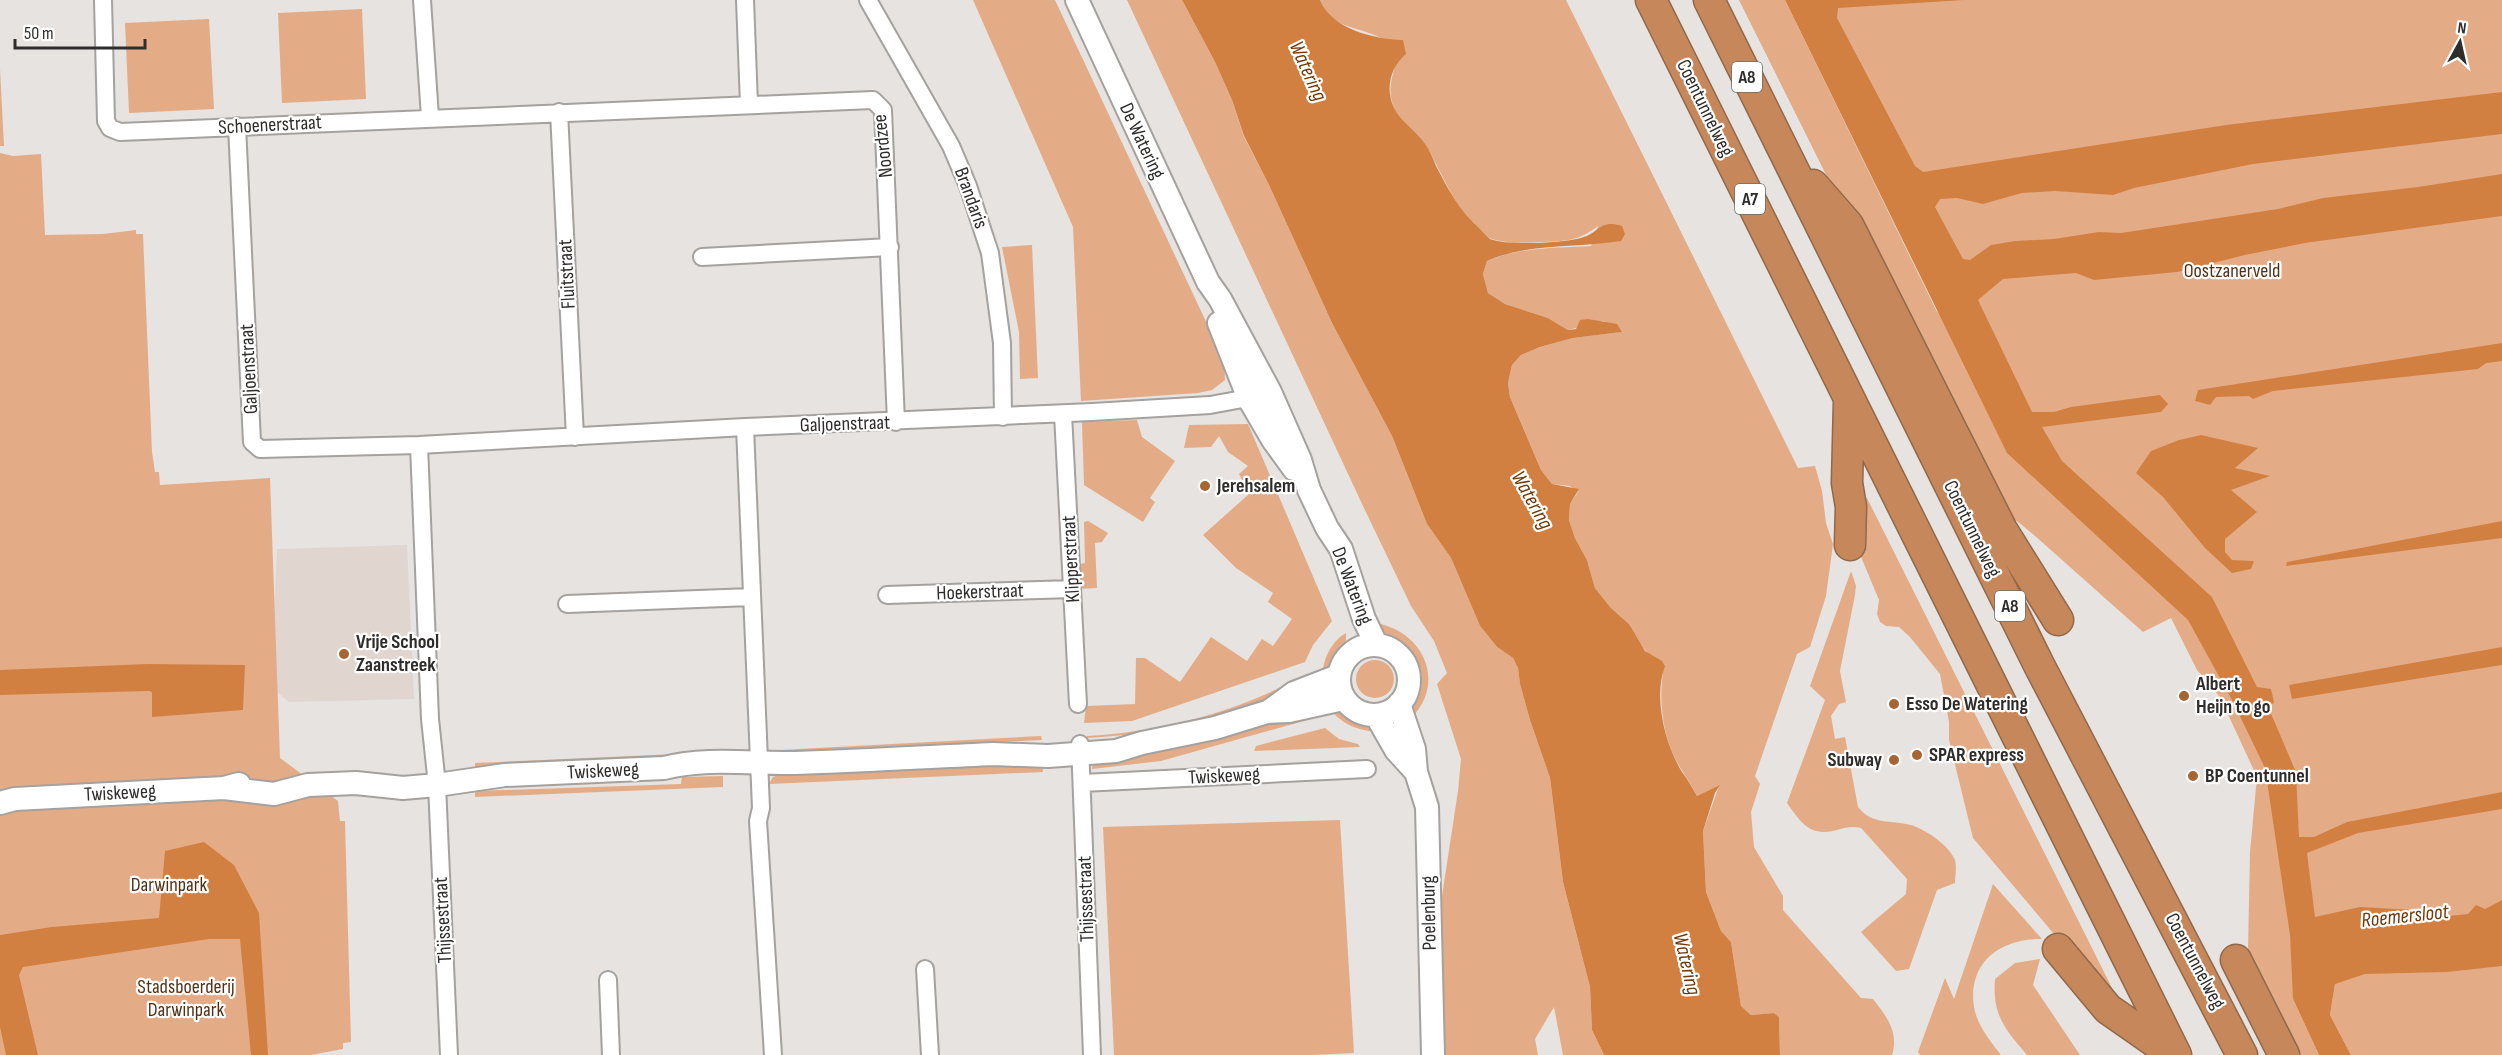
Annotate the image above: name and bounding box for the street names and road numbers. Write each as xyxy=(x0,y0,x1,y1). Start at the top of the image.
street label: Coentunnelweg xyxy=(1671,56,1739,160)
road number: A8 xyxy=(1732,62,1762,92)
street label: De Watering xyxy=(1114,99,1170,183)
street label: Schoenerstraat xyxy=(218,110,322,140)
street label: Noordzee xyxy=(868,113,898,179)
street label: Brandaris xyxy=(949,164,993,232)
road number: A7 xyxy=(1735,184,1765,214)
street label: Fluitstraat xyxy=(553,239,581,309)
street label: Galjoenstraat xyxy=(235,323,263,415)
street label: Galjoenstraat xyxy=(799,410,891,438)
street label: Coentunnelweg xyxy=(1938,477,2006,581)
street label: Klipperstraat xyxy=(1057,515,1085,603)
street label: De Watering xyxy=(1326,544,1378,628)
street label: Hoekerstraat xyxy=(936,578,1024,606)
road number: A8 xyxy=(1995,591,2025,621)
street label: Twiskeweg xyxy=(567,757,639,785)
street label: Twiskeweg xyxy=(1188,762,1260,790)
street label: Twiskeweg xyxy=(84,779,156,807)
street label: Thijssestraat xyxy=(1073,856,1099,942)
street label: Poelenburg xyxy=(1416,875,1442,951)
street label: Thijssestraat xyxy=(429,876,457,964)
street label: Coentunnelweg xyxy=(2160,909,2230,1013)

